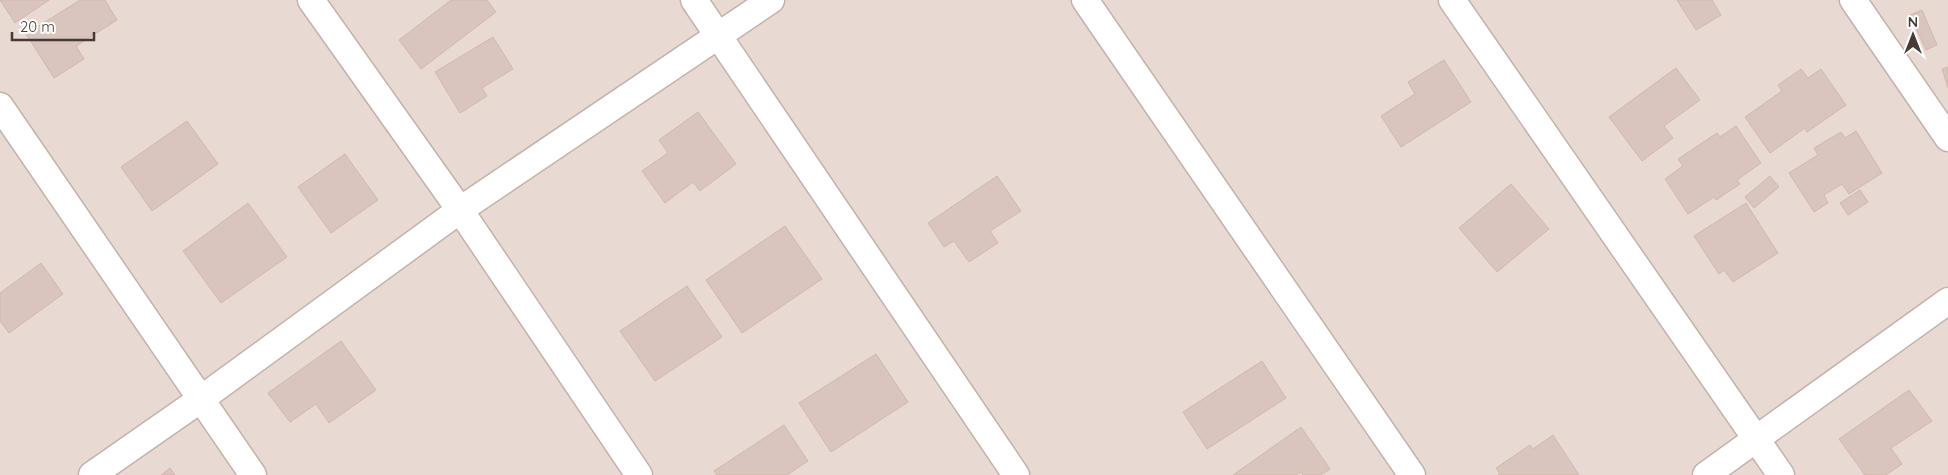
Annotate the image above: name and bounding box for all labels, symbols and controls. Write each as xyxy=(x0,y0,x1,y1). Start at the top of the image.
scale bar xyxy=(12,10,95,42)
north arrow xyxy=(1888,10,1938,60)
text: N xyxy=(1908,13,1918,31)
text: 20 m xyxy=(20,17,55,36)

